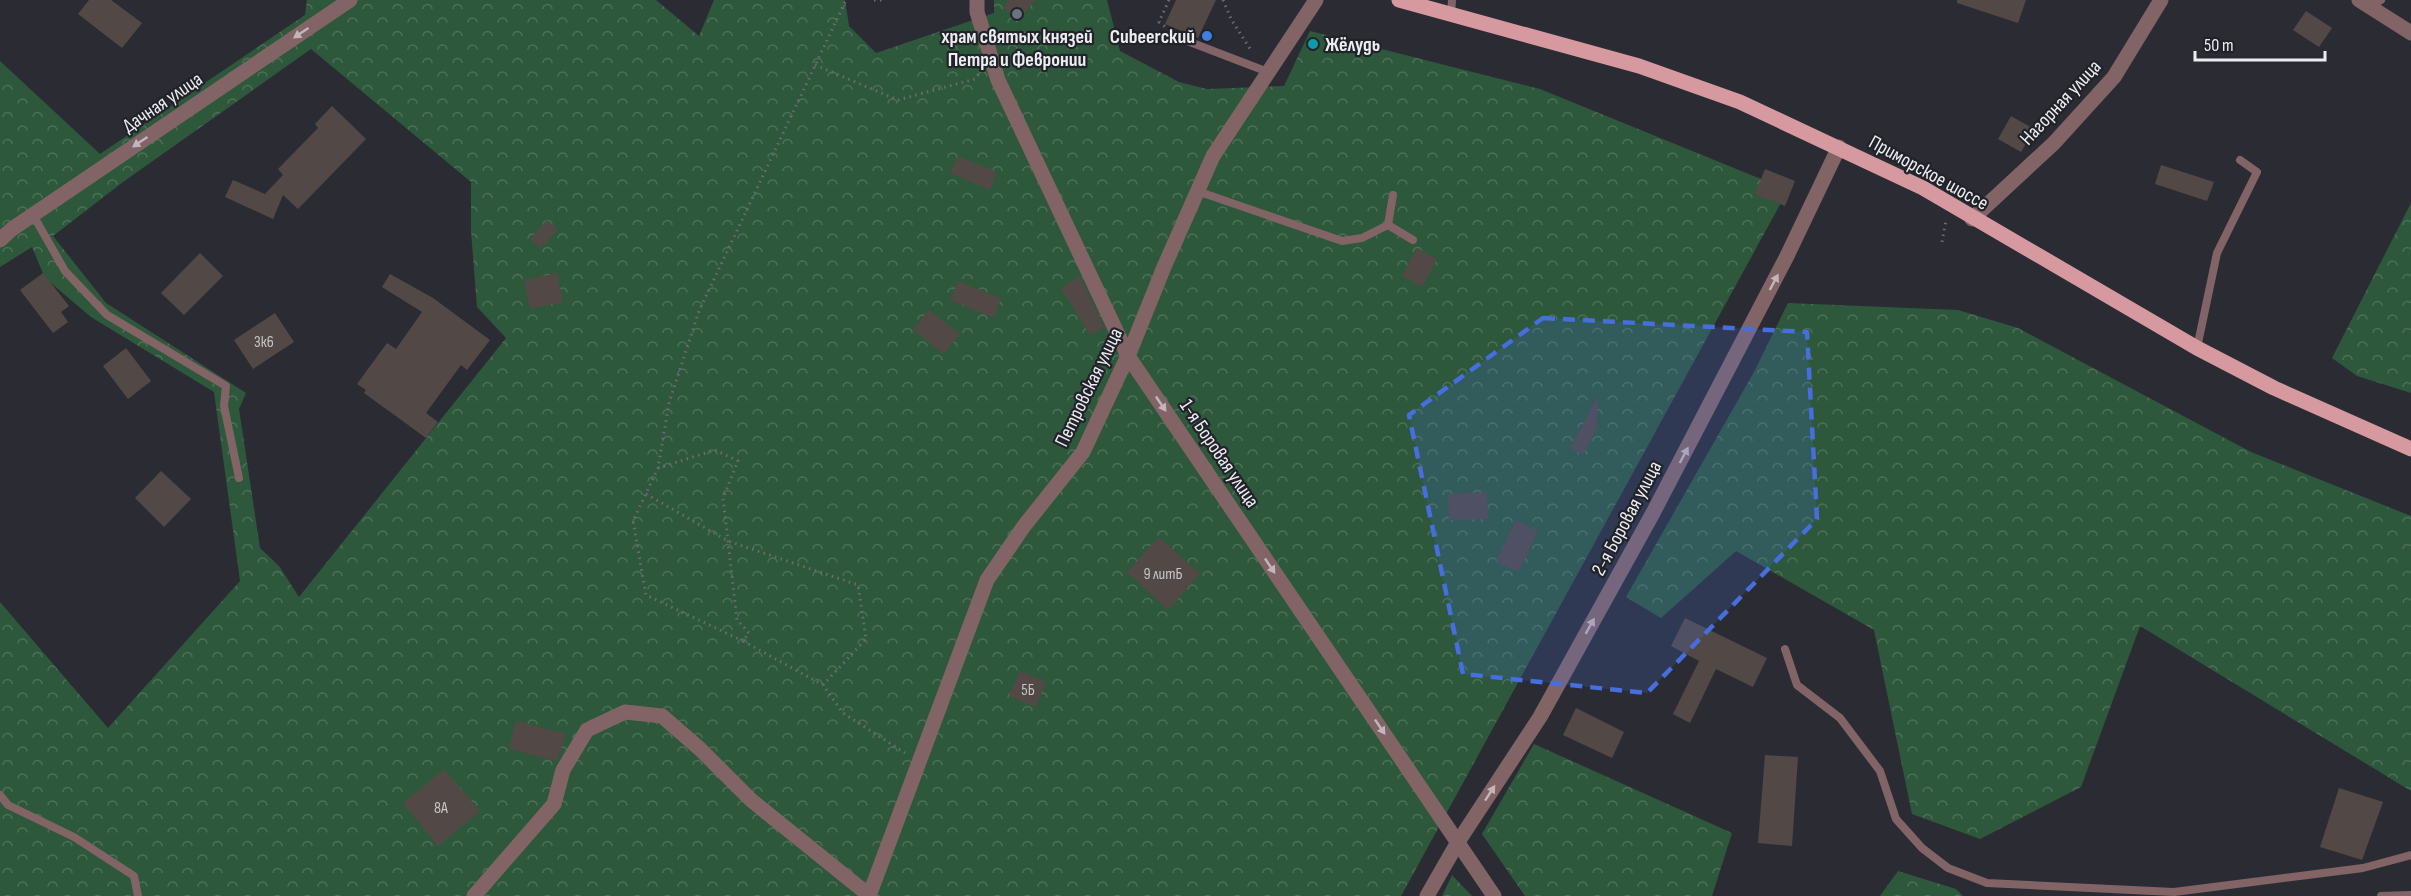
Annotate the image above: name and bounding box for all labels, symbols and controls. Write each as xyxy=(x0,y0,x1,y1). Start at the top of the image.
marker: храм святых князей Петра и Февронии xyxy=(1010,7,1024,21)
scale bar xyxy=(2195,24,2326,62)
place label: храм святых князей Петра и Февронии xyxy=(941,25,1093,72)
place label: Сиbeerский xyxy=(1110,25,1195,49)
one-way arrow xyxy=(293,27,309,38)
marker: Сиbeerский xyxy=(1200,29,1214,43)
place label: Жёлудь xyxy=(1325,33,1380,57)
text: 50 m xyxy=(2204,35,2234,56)
marker: Жёлудь xyxy=(1306,37,1320,51)
street label: Нагорная улица xyxy=(2015,55,2106,150)
street label: Дачная улица xyxy=(118,67,207,138)
street label: Приморское шоссе xyxy=(1865,130,1992,216)
one-way arrow xyxy=(132,136,148,148)
one-way arrow xyxy=(1769,273,1779,290)
street label: Петровская улица xyxy=(1050,324,1128,451)
house number: 3к6 xyxy=(254,333,274,352)
street label: 1-я Боровая улица xyxy=(1174,395,1264,512)
one-way arrow xyxy=(1155,396,1167,412)
one-way arrow xyxy=(1679,446,1688,463)
street label: 2-я Боровая улица xyxy=(1587,457,1667,580)
one-way arrow xyxy=(1265,557,1276,574)
house number: 9 литБ xyxy=(1143,565,1183,584)
one-way arrow xyxy=(1585,617,1595,634)
house number: 5Б xyxy=(1021,681,1035,700)
one-way arrow xyxy=(1374,719,1385,735)
one-way arrow xyxy=(1484,785,1495,801)
house number: 8А xyxy=(434,799,448,818)

